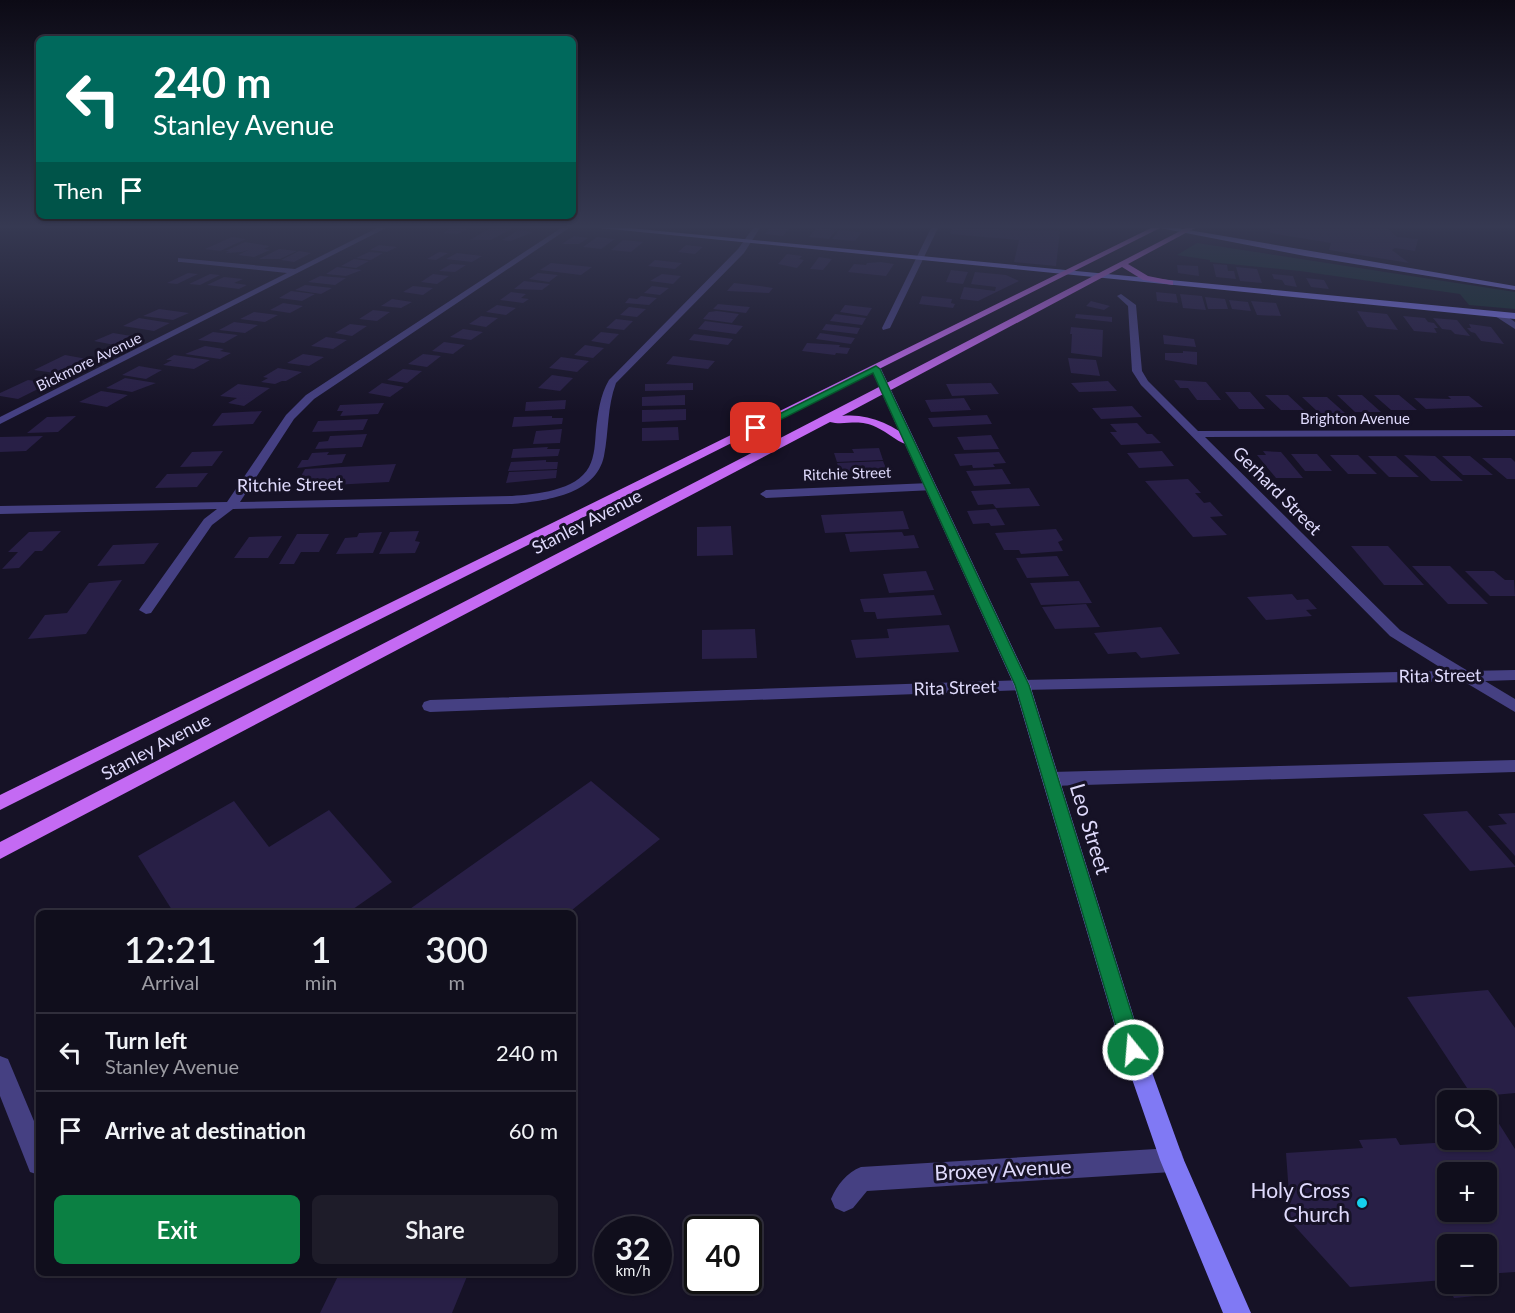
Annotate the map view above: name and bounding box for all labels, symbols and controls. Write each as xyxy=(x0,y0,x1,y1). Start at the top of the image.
text: 240 m xyxy=(153,57,271,107)
icon: left xyxy=(54,60,132,138)
text: Stanley Avenue xyxy=(153,108,334,141)
icon: arrive xyxy=(115,174,148,207)
text: Then xyxy=(54,177,103,204)
street label: Bickmore Avenue xyxy=(33,328,144,394)
pin xyxy=(730,402,781,453)
street label: Brighton Avenue xyxy=(1300,409,1410,427)
icon: arrive xyxy=(739,411,772,444)
street label: Gerhard Street xyxy=(1229,441,1327,540)
street label: Ritchie Street xyxy=(802,462,892,484)
street label: Ritchie Street xyxy=(237,472,344,496)
street label: Stanley Avenue xyxy=(528,484,645,558)
street label: Rita Street xyxy=(1398,663,1482,687)
street label: Rita Street xyxy=(913,675,997,699)
street label: Stanley Avenue xyxy=(97,708,214,784)
street label: Leo Street xyxy=(1066,780,1117,877)
text: 12:21 xyxy=(124,927,217,971)
text: 1 xyxy=(311,927,331,971)
text: 300 xyxy=(425,927,488,971)
text: Arrival xyxy=(142,970,199,994)
text: min xyxy=(305,970,337,994)
text: m xyxy=(448,970,465,994)
position arrow xyxy=(1101,1018,1165,1082)
text: Turn left xyxy=(105,1027,187,1054)
icon: left xyxy=(54,1036,87,1069)
text: 240 m xyxy=(496,1039,558,1066)
text: Stanley Avenue xyxy=(105,1054,239,1078)
map controls xyxy=(1437,1090,1497,1294)
button: search xyxy=(1437,1090,1497,1150)
icon: arrive xyxy=(54,1114,87,1147)
text: Arrive at destination xyxy=(105,1117,306,1144)
text: 60 m xyxy=(509,1117,558,1144)
street label: Broxey Avenue xyxy=(934,1152,1072,1185)
button: + xyxy=(1437,1162,1497,1222)
place label: Holy Cross Church xyxy=(1250,1177,1350,1226)
button: Exit xyxy=(54,1195,300,1264)
button: Share xyxy=(312,1195,558,1264)
marker: Holy Cross Church xyxy=(1355,1196,1369,1210)
speed limit sign: 40 xyxy=(684,1216,762,1294)
text: 32 xyxy=(616,1230,650,1266)
button: − xyxy=(1437,1234,1497,1294)
text: km/h xyxy=(615,1261,651,1279)

